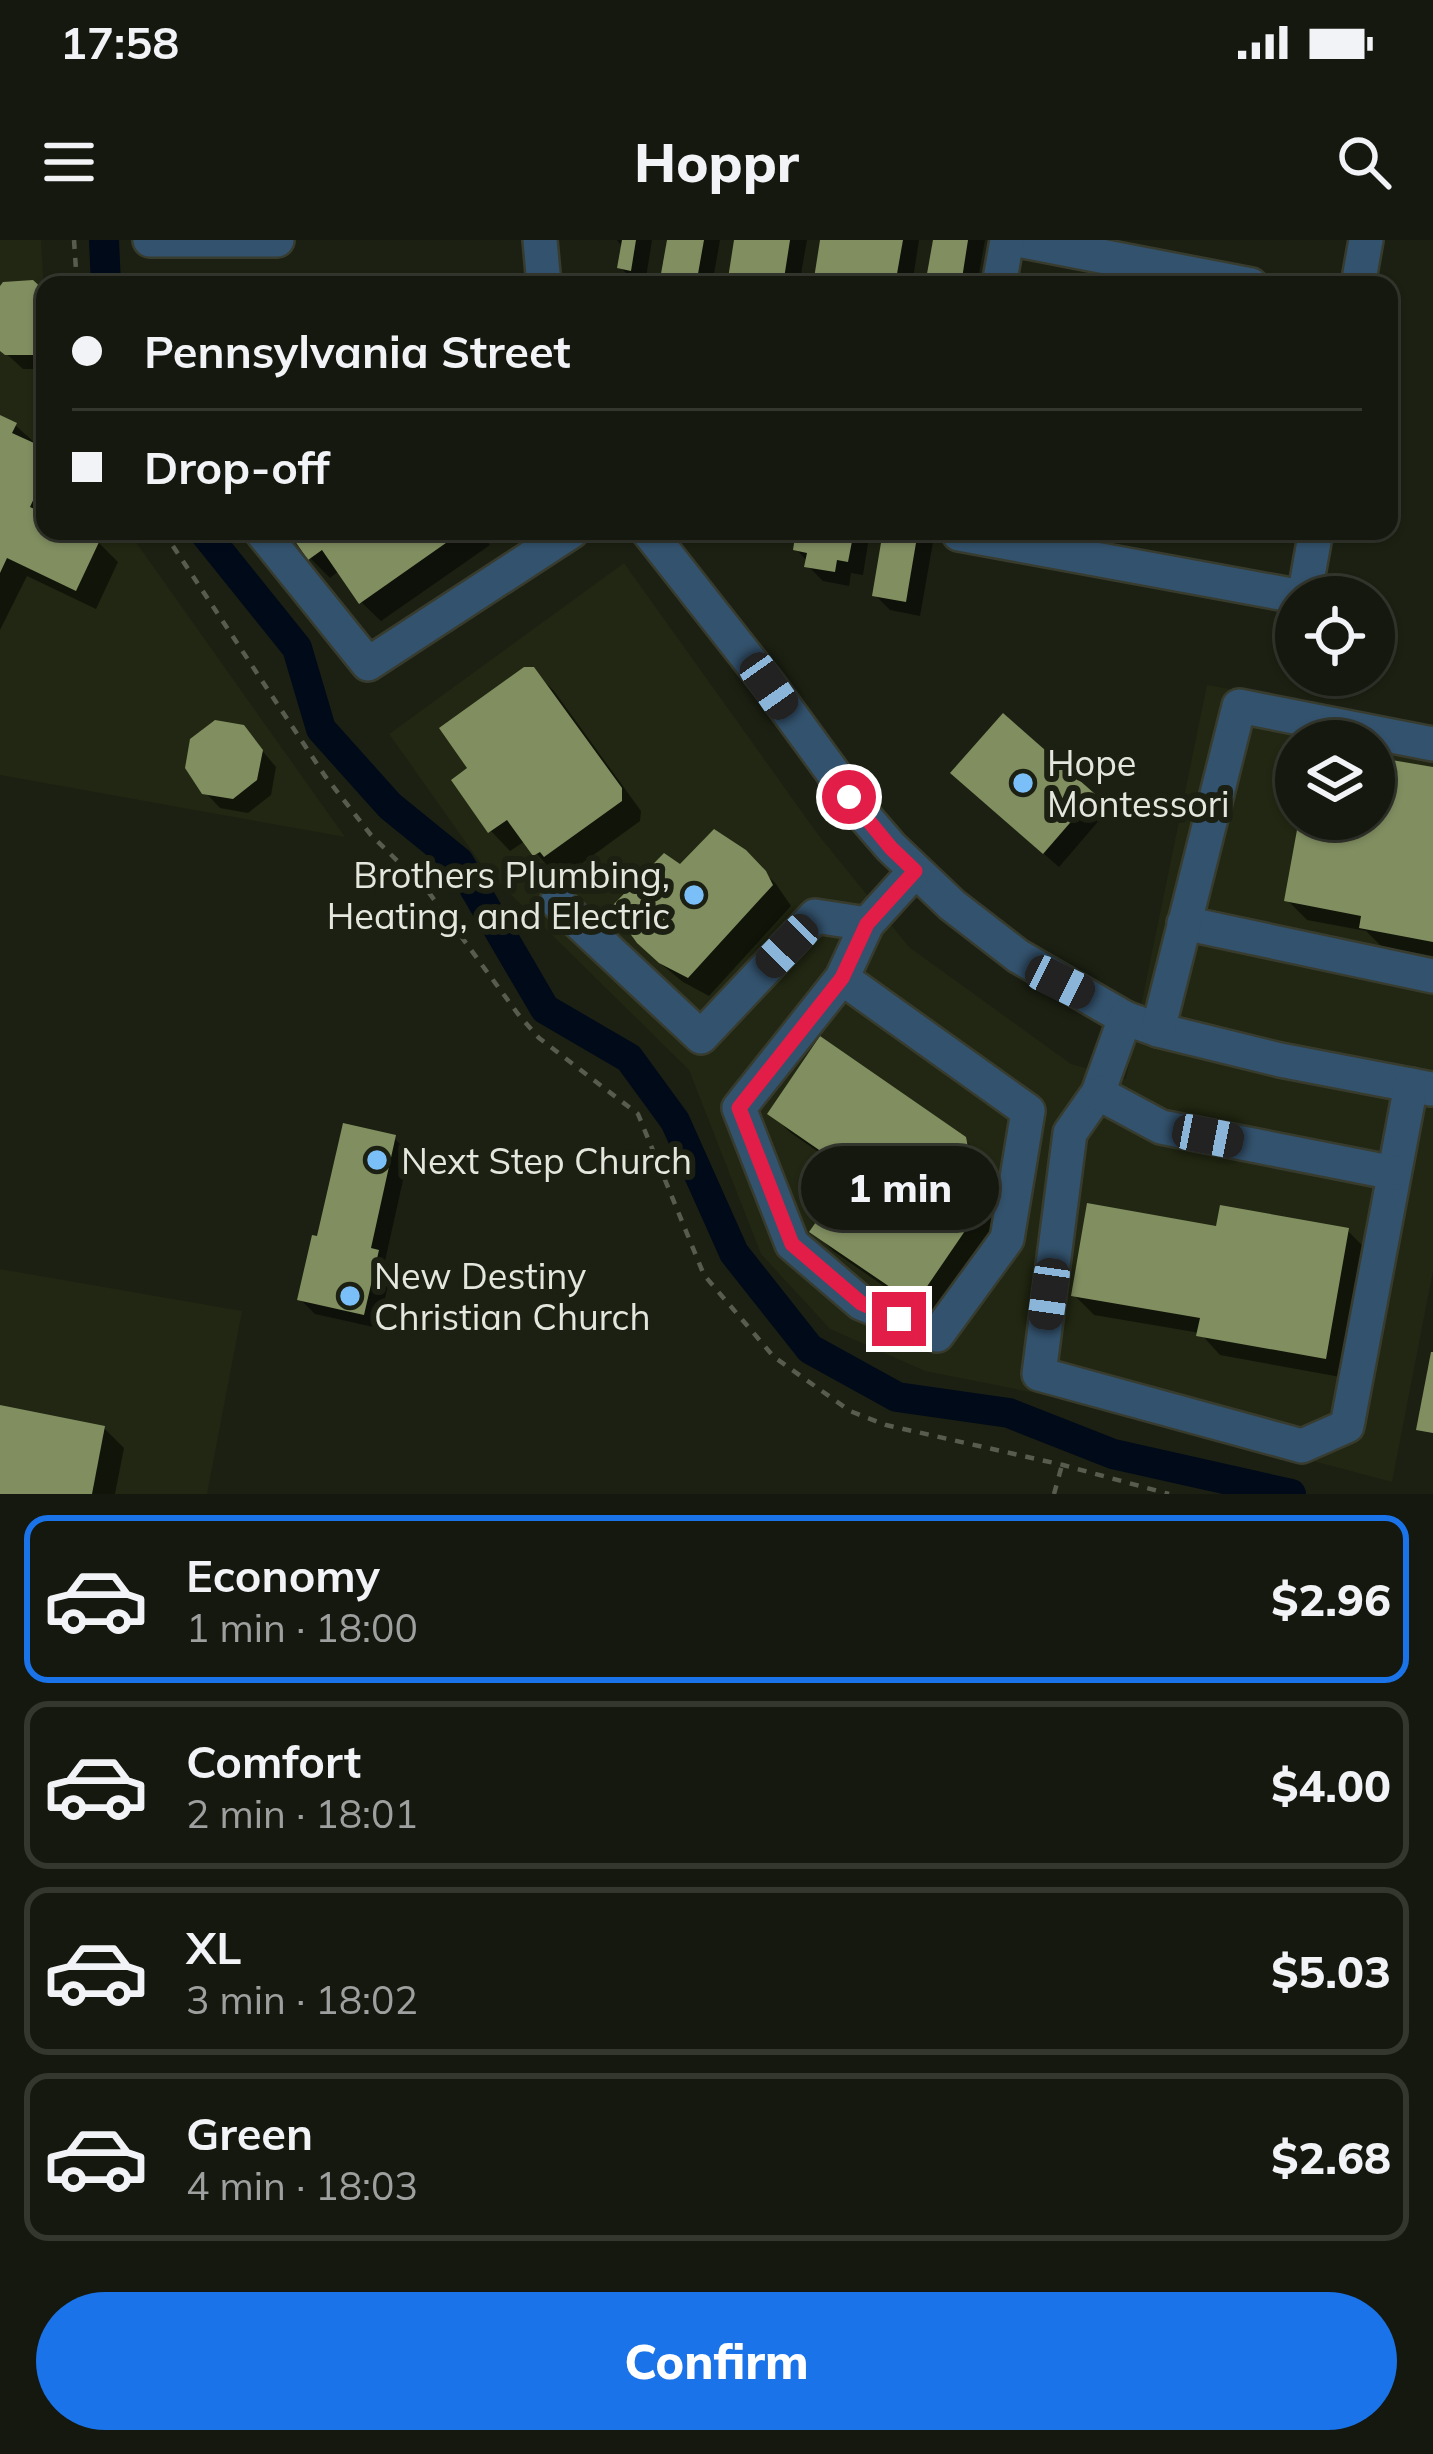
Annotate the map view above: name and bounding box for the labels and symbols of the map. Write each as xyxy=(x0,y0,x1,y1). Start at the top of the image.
car xyxy=(734,646,804,726)
place label: Hope Montessori xyxy=(1047,740,1229,826)
route start xyxy=(822,770,876,824)
marker: Hope Montessori xyxy=(1010,770,1036,796)
place label: Brothers Plumbing, Heating, and Electric xyxy=(327,852,670,938)
marker: Brothers Plumbing, Heating, and Electric xyxy=(681,882,707,908)
car xyxy=(749,908,825,984)
car xyxy=(1020,950,1100,1014)
car xyxy=(1169,1111,1247,1161)
place label: Next Step Church xyxy=(401,1138,692,1183)
callout: 1 min xyxy=(800,1145,998,1229)
marker: Next Step Church xyxy=(364,1147,390,1173)
place label: New Destiny Christian Church xyxy=(374,1253,651,1339)
car xyxy=(1026,1256,1072,1332)
marker: New Destiny Christian Church xyxy=(337,1283,363,1309)
route end xyxy=(872,1292,926,1346)

